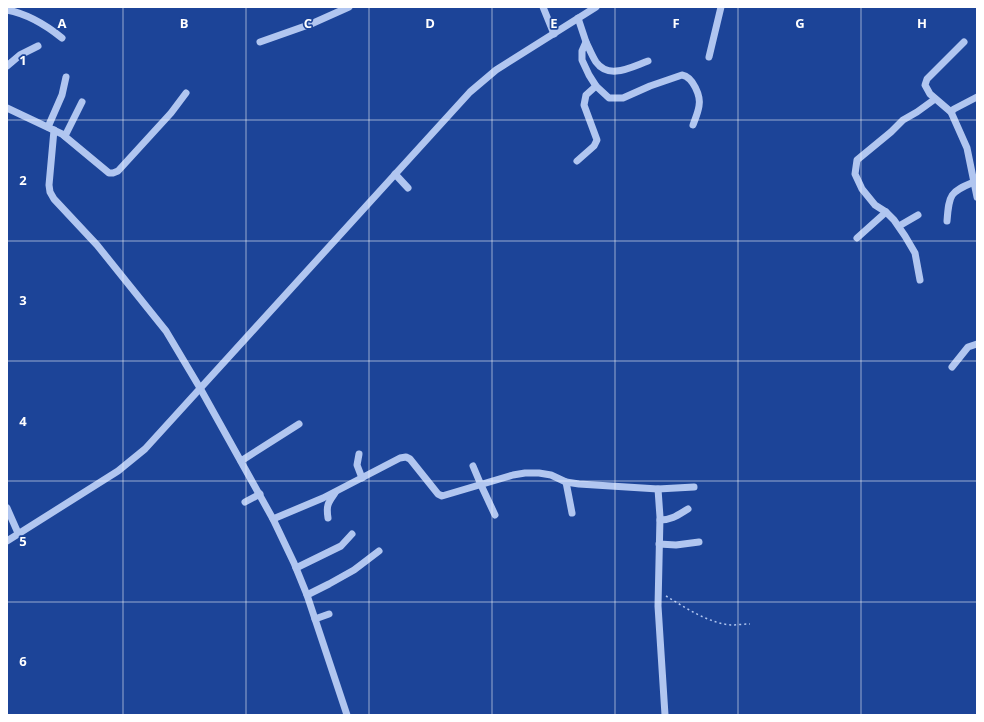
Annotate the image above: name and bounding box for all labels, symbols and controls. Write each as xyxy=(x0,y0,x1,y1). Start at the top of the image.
text: A xyxy=(58,14,67,32)
text: B xyxy=(180,14,189,32)
text: C xyxy=(304,14,312,32)
text: D xyxy=(425,14,435,32)
text: E xyxy=(550,14,558,32)
text: F xyxy=(672,14,680,32)
text: G xyxy=(795,14,805,32)
text: H xyxy=(917,14,927,32)
text: 1 xyxy=(19,51,27,69)
text: 2 xyxy=(19,171,27,189)
text: 3 xyxy=(19,291,27,309)
text: 4 xyxy=(19,412,27,430)
text: 5 xyxy=(19,532,27,550)
text: 6 xyxy=(19,652,27,670)

